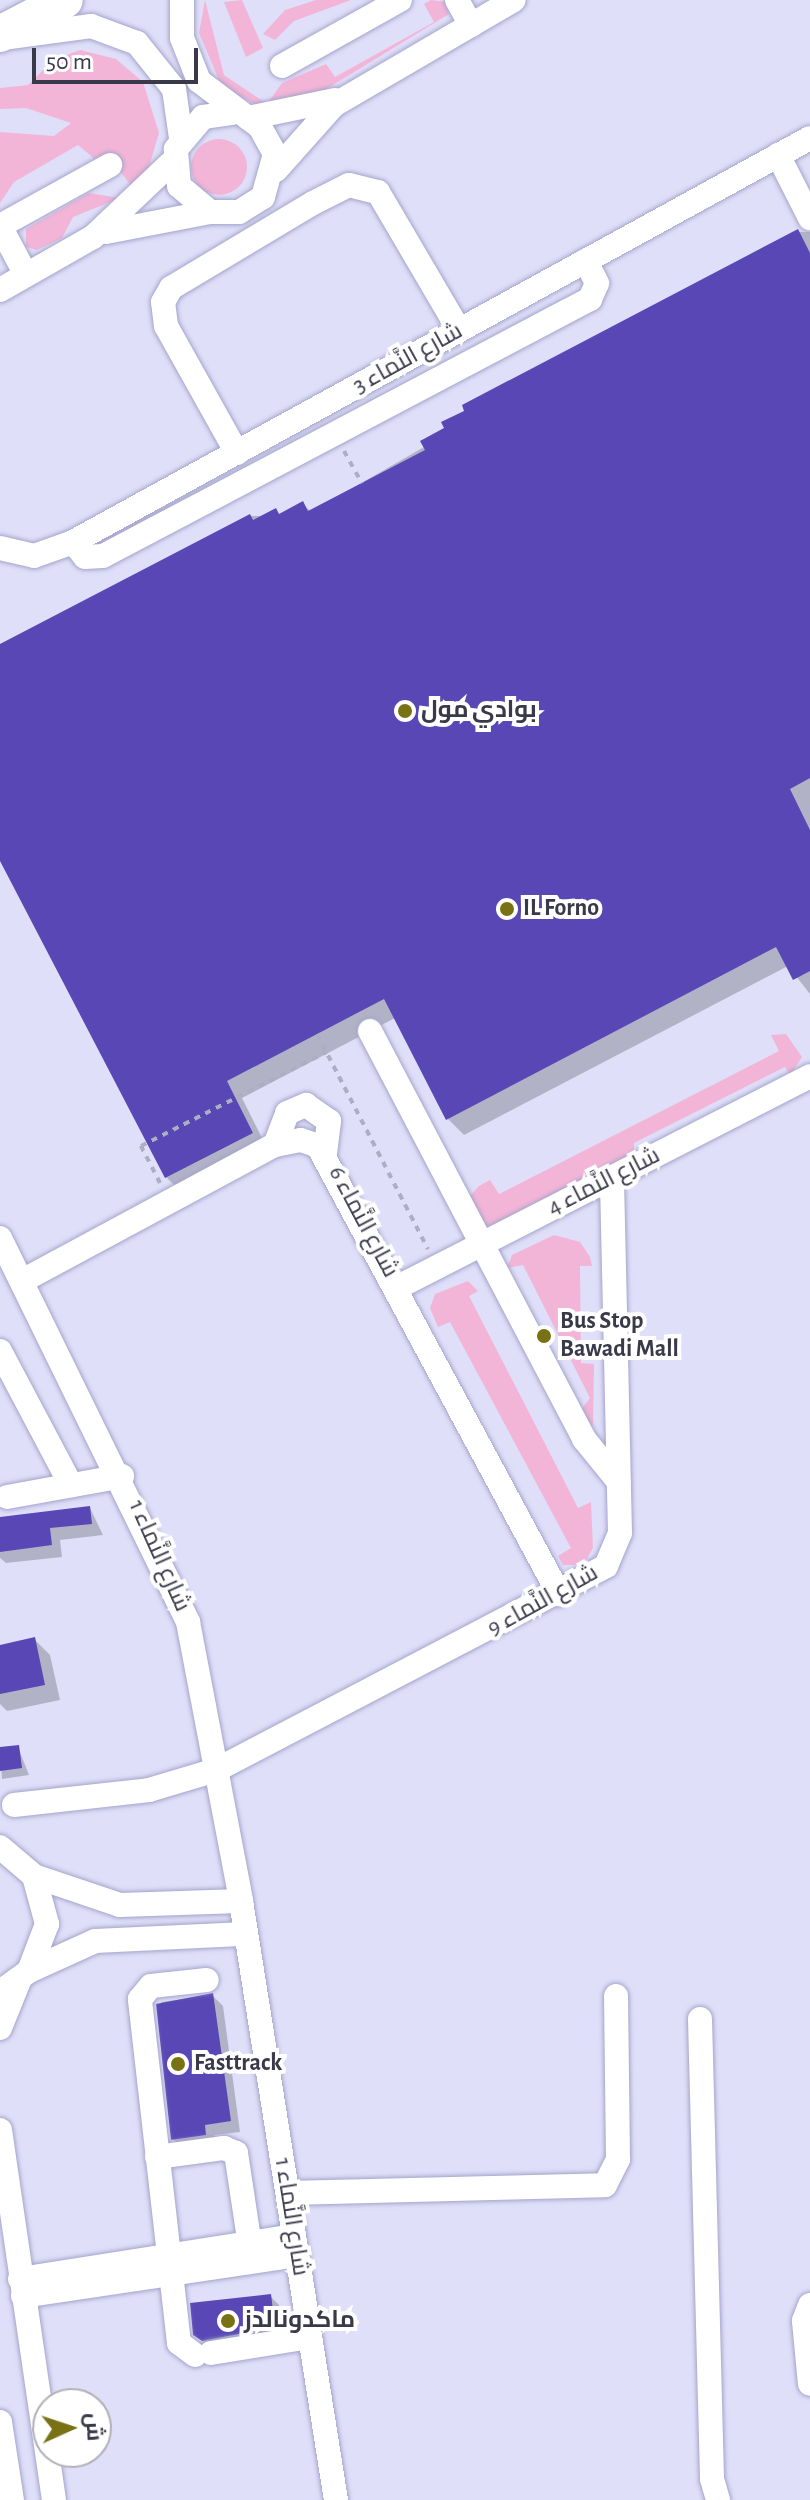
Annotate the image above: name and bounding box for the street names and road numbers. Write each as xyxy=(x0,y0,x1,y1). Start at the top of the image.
street label: شارع النَّماء 3 xyxy=(348,317,468,401)
street label: شارع النَّماء 4 xyxy=(543,1141,665,1223)
street label: شارع النَّماء 6 xyxy=(322,1161,404,1283)
street label: شارع النَّماء 1 xyxy=(122,1496,196,1616)
street label: شارع النَّماء 9 xyxy=(483,1559,603,1643)
street label: شارع النَّماء 1 xyxy=(267,2156,315,2278)

